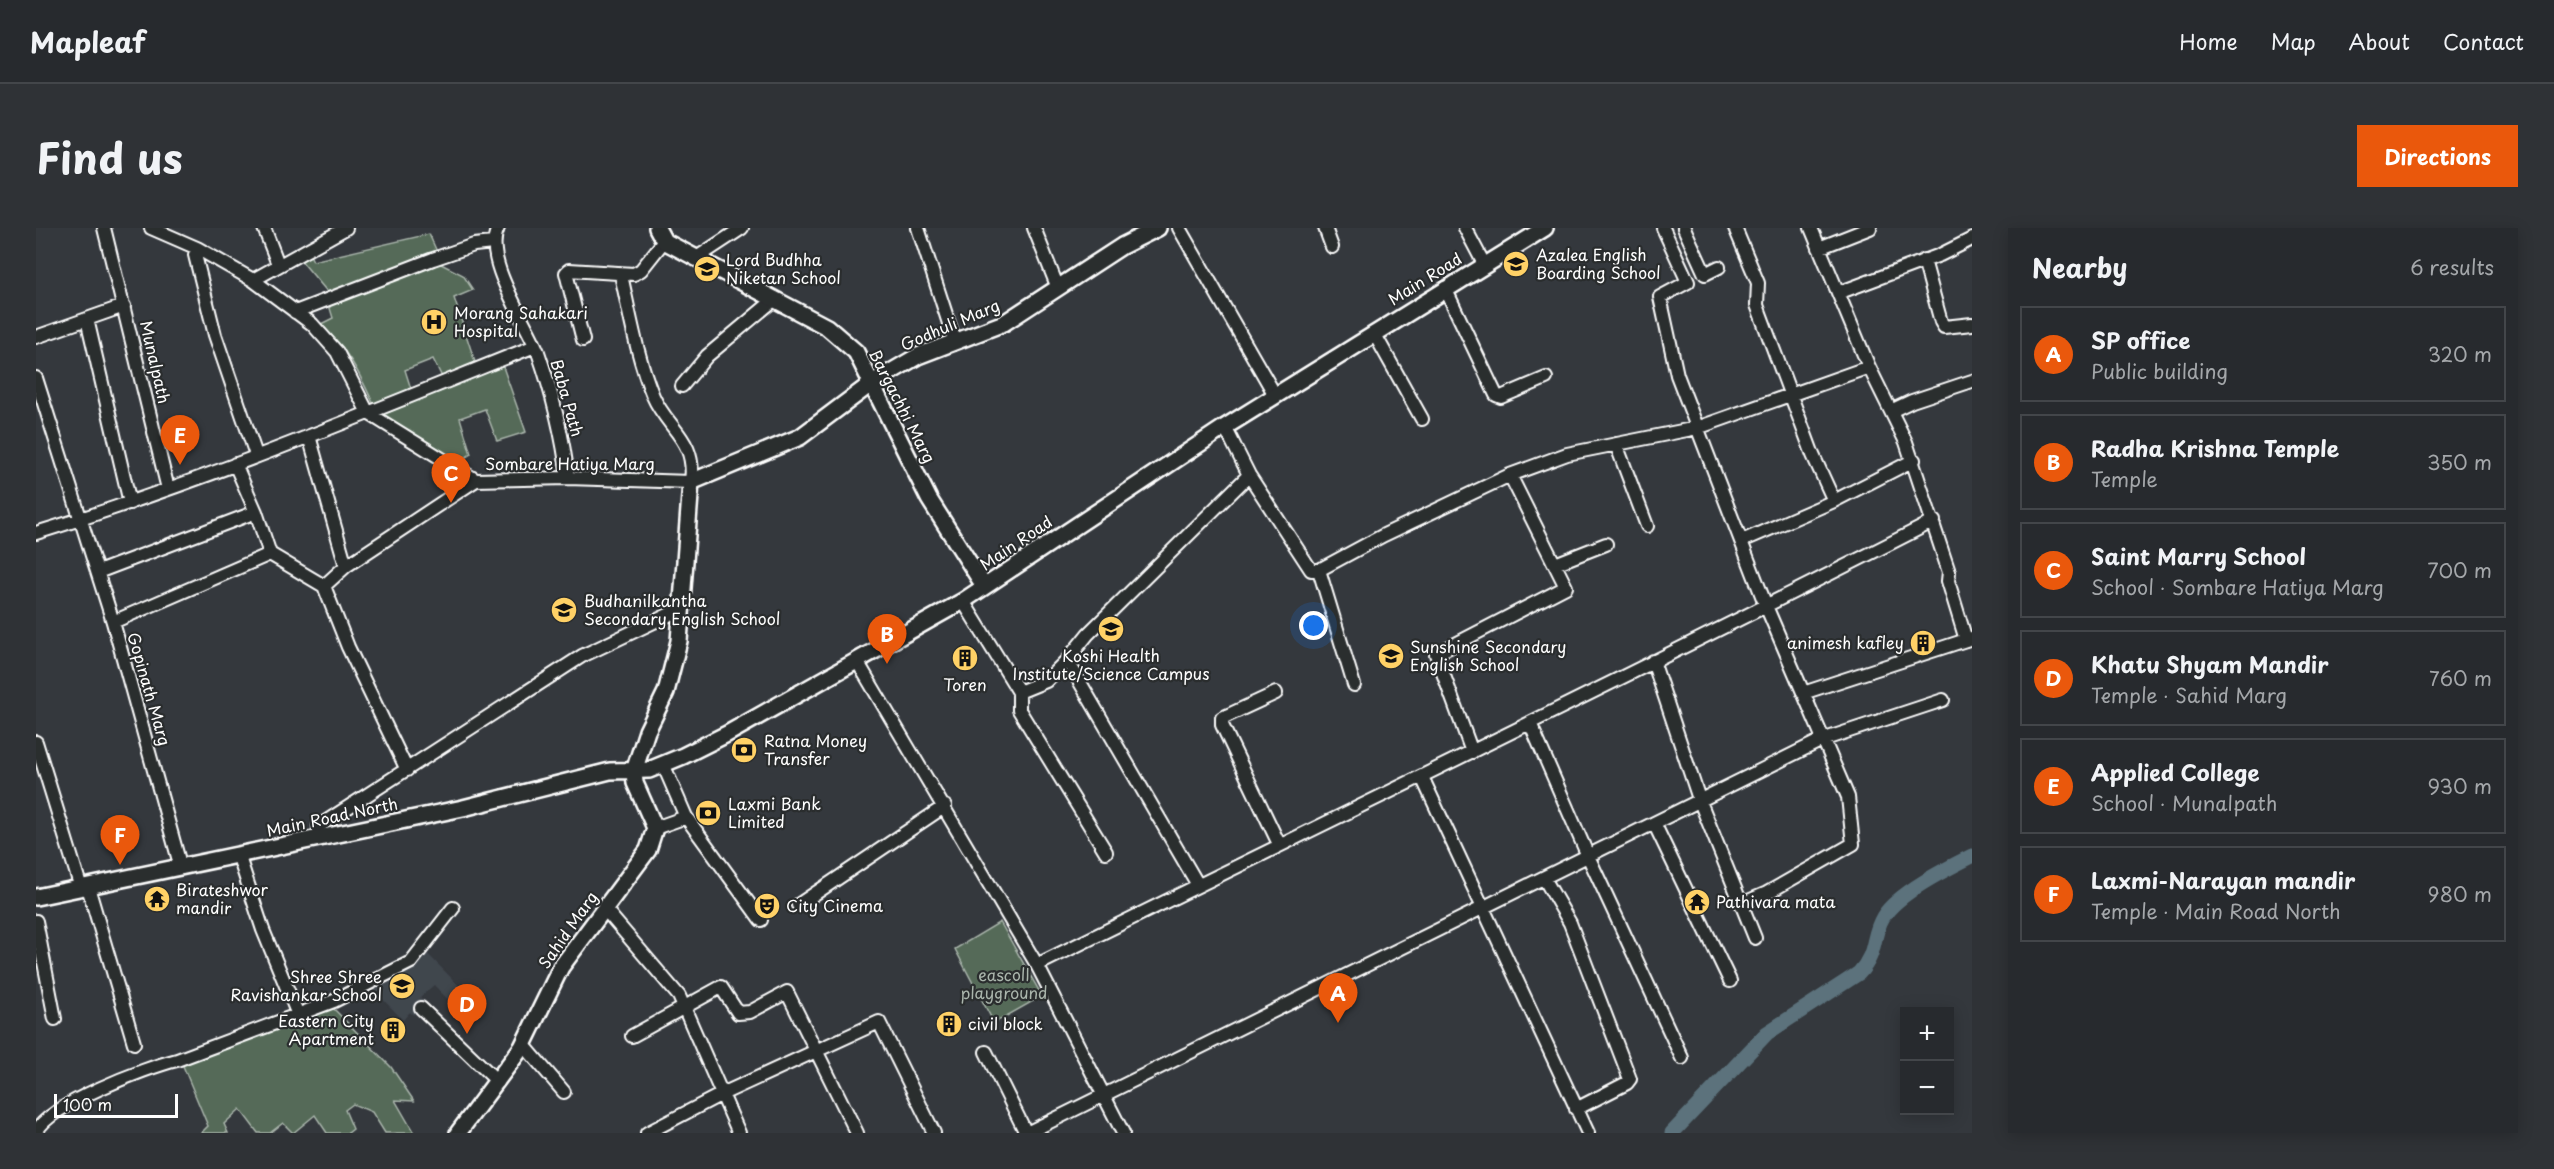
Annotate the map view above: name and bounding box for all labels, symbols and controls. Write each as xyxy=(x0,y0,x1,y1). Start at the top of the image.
text: Mapleaf xyxy=(30,20,146,63)
text: Home xyxy=(2179,25,2238,57)
text: Map xyxy=(2271,25,2316,57)
text: About xyxy=(2349,25,2410,57)
text: Contact xyxy=(2443,25,2524,57)
text: Find us xyxy=(36,125,183,188)
button: Directions xyxy=(2357,125,2518,187)
place label: Azalea English Boarding School xyxy=(1536,242,1661,284)
street label: Main Road xyxy=(1383,246,1466,310)
place label: Lord Budhha Niketan School xyxy=(726,247,841,289)
text: Nearby xyxy=(2032,248,2127,287)
school or university icon: Azalea English Boarding School xyxy=(1501,249,1531,279)
text: 6 results xyxy=(2410,252,2494,282)
school or university icon: Lord Budhha Niketan School xyxy=(692,254,722,284)
street label: Godhuli Marg xyxy=(896,292,1003,356)
place label: Morang Sahakari Hospital xyxy=(454,300,588,342)
hospital icon: Morang Sahakari Hospital xyxy=(419,307,449,337)
street label: Munalpath xyxy=(135,318,177,406)
text: SP office xyxy=(2091,323,2190,356)
text: A xyxy=(2046,339,2061,369)
text: 320 m xyxy=(2428,339,2492,369)
street label: Bargachhi Marg xyxy=(864,344,942,467)
street label: Baba Path xyxy=(546,356,590,439)
text: Public building xyxy=(2091,356,2228,386)
pin: E xyxy=(160,416,200,465)
text: Radha Krishna Temple xyxy=(2091,431,2339,464)
text: B xyxy=(2047,447,2060,477)
text: 350 m xyxy=(2427,447,2492,477)
street label: Sombare Hatiya Marg xyxy=(485,451,655,475)
pin: C xyxy=(432,454,470,503)
text: Temple xyxy=(2091,464,2158,494)
street label: Main Road xyxy=(974,509,1057,575)
text: Saint Marry School xyxy=(2091,539,2306,572)
text: C xyxy=(2046,555,2061,585)
text: 700 m xyxy=(2427,555,2492,585)
text: School · Sombare Hatiya Marg xyxy=(2091,572,2384,602)
place label: Budhanilkantha Secondary English School xyxy=(584,588,780,630)
school or university icon: Budhanilkantha Secondary English School xyxy=(549,595,579,625)
your location xyxy=(1299,611,1328,640)
pin: B xyxy=(868,614,906,664)
school or university icon: Koshi Health Institute/Science Campus xyxy=(1096,614,1126,644)
building icon: animesh kafley xyxy=(1908,628,1938,658)
street label: Gopinath Marg xyxy=(122,629,178,748)
place label: animesh kafley xyxy=(1787,630,1904,654)
place label: Sunshine Secondary English School xyxy=(1410,634,1566,676)
school or university icon: Sunshine Secondary English School xyxy=(1376,641,1406,671)
building icon: Toren xyxy=(950,643,980,673)
place label: Koshi Health Institute/Science Campus xyxy=(1013,643,1209,685)
text: Khatu Shyam Mandir xyxy=(2091,647,2329,680)
text: D xyxy=(2046,663,2061,693)
text: 760 m xyxy=(2429,663,2492,693)
place label: Toren xyxy=(943,672,987,696)
text: Temple · Sahid Marg xyxy=(2091,680,2287,710)
place label: Ratna Money Transfer xyxy=(764,728,867,770)
bank icon: Ratna Money Transfer xyxy=(729,735,759,765)
text: Applied College xyxy=(2091,755,2260,788)
text: E xyxy=(2047,771,2060,801)
text: 930 m xyxy=(2427,771,2492,801)
text: School · Munalpath xyxy=(2091,788,2277,818)
street label: Main Road North xyxy=(264,790,400,842)
place label: Laxmi Bank Limited xyxy=(728,791,821,833)
bank icon: Laxmi Bank Limited xyxy=(693,798,723,828)
pin: F xyxy=(100,816,140,865)
text: Laxmi-Narayan mandir xyxy=(2091,863,2355,896)
place label: Birateshwor mandir xyxy=(176,877,269,919)
text: F xyxy=(2048,879,2059,909)
text: 980 m xyxy=(2428,879,2492,909)
temple icon: Birateshwor mandir xyxy=(142,884,172,914)
street label: Sahid Marg xyxy=(532,886,603,973)
temple icon: Pathivara mata xyxy=(1682,887,1712,917)
place label: Pathivara mata xyxy=(1716,889,1836,913)
theatre icon: City Cinema xyxy=(752,891,782,921)
place label: City Cinema xyxy=(786,893,883,917)
text: Temple · Main Road North xyxy=(2091,896,2341,926)
park label: eascoll playground xyxy=(960,962,1048,1004)
place label: Shree Shree Ravishankar School xyxy=(230,964,382,1006)
school or university icon: Shree Shree Ravishankar School xyxy=(387,971,417,1001)
pin: A xyxy=(1318,974,1358,1023)
pin: D xyxy=(448,984,486,1034)
map controls xyxy=(1900,1007,1954,1115)
button: + xyxy=(1900,1007,1954,1061)
place label: Eastern City Apartment xyxy=(278,1008,374,1050)
building icon: civil block xyxy=(934,1009,964,1039)
place label: civil block xyxy=(968,1011,1043,1035)
building icon: Eastern City Apartment xyxy=(378,1015,408,1045)
button: − xyxy=(1900,1061,1954,1115)
scale bar xyxy=(54,1091,178,1118)
text: 100 m xyxy=(63,1092,112,1116)

